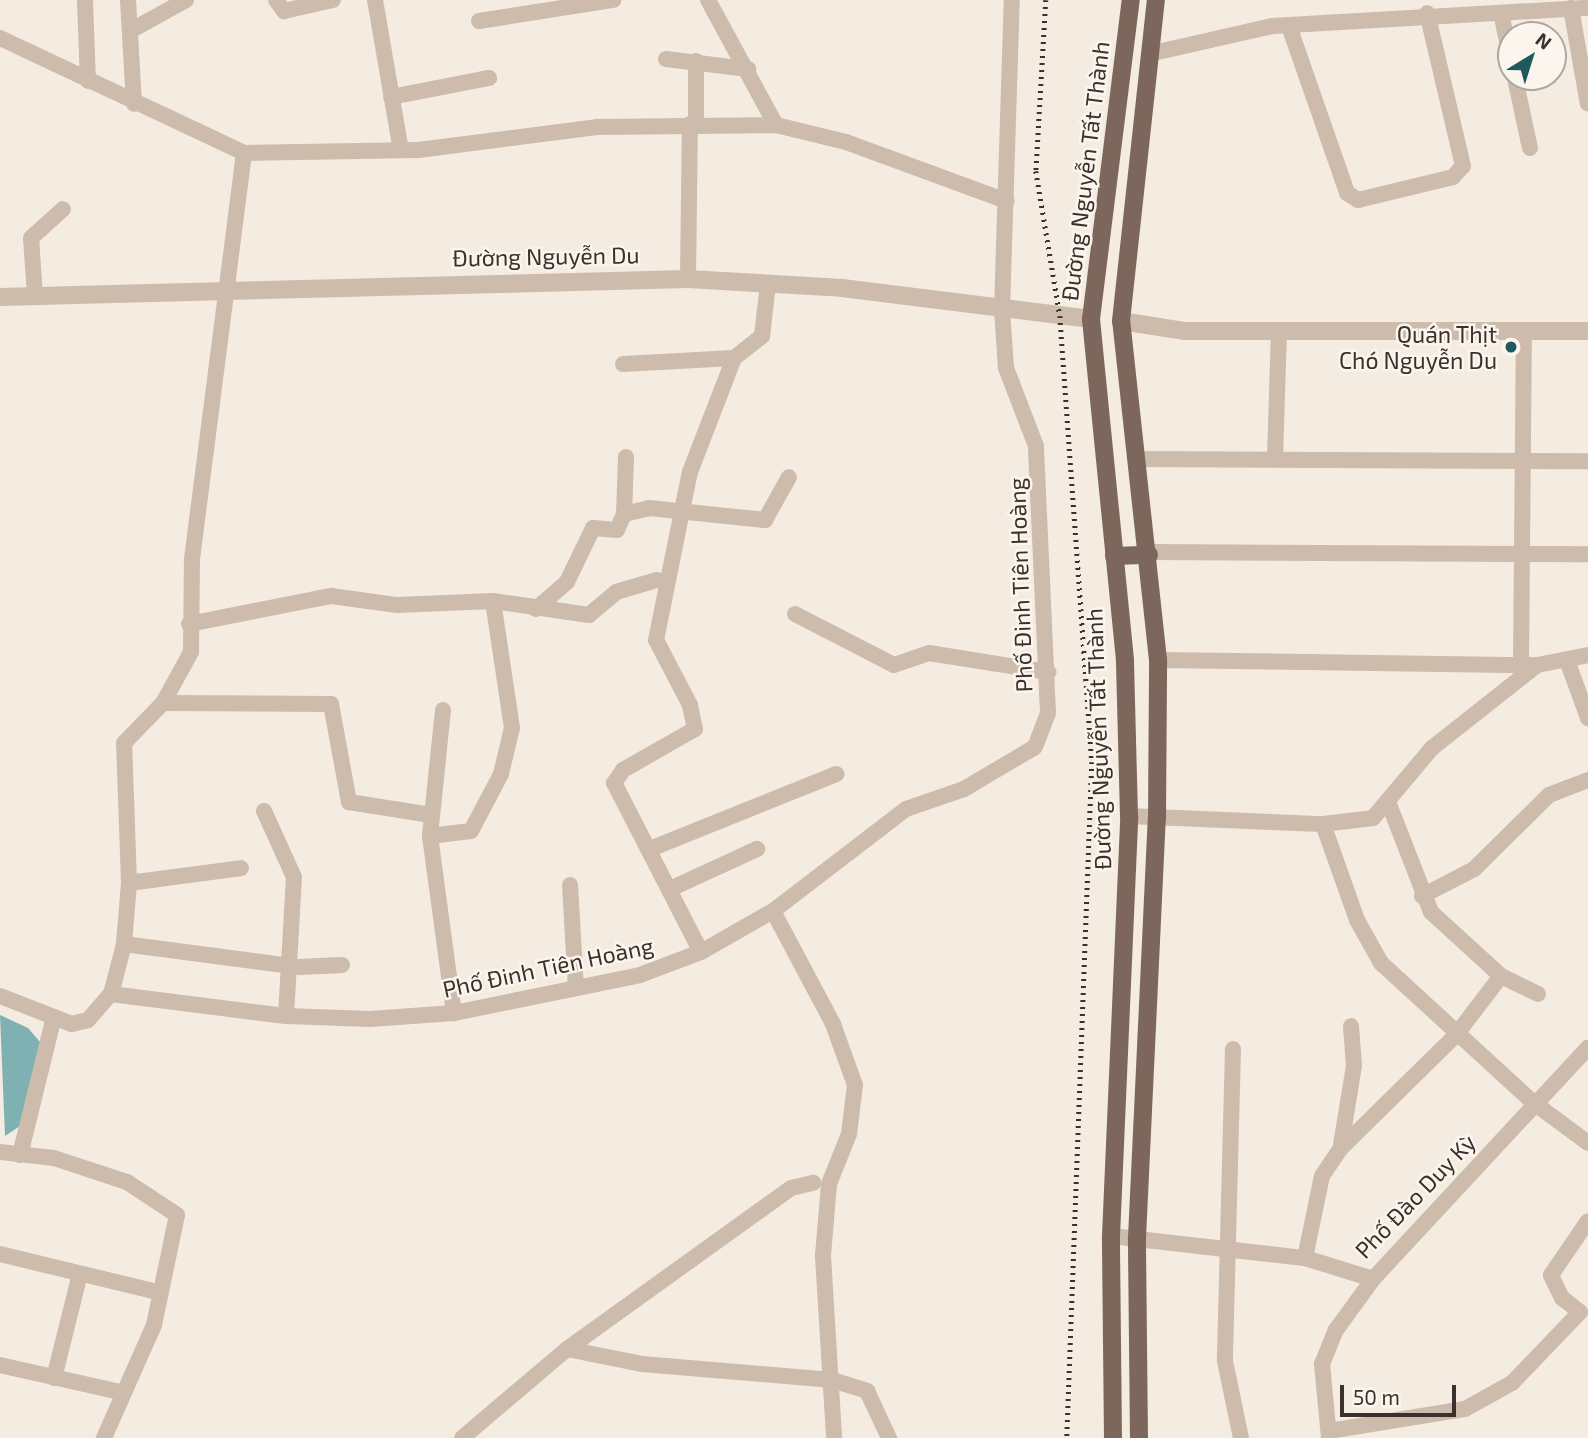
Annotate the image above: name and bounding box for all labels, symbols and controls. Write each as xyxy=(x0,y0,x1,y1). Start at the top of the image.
north arrow xyxy=(1497,21,1567,91)
text: N xyxy=(1532,27,1556,54)
street label: Đường Nguyễn Tất Thành xyxy=(1055,39,1115,303)
street label: Đường Nguyễn Du xyxy=(452,241,640,271)
place label: Quán Thịt Chó Nguyễn Du xyxy=(1339,320,1497,374)
marker: Quán Thịt Chó Nguyễn Du xyxy=(1503,339,1519,355)
street label: Phố Đinh Tiên Hoàng xyxy=(1002,477,1038,693)
street label: Đường Nguyễn Tất Thành xyxy=(1080,607,1116,871)
street label: Phố Đinh Tiên Hoàng xyxy=(440,931,656,1003)
street label: Phố Đào Duy Kỳ xyxy=(1349,1128,1481,1264)
scale bar xyxy=(1343,1372,1458,1416)
text: 50 m xyxy=(1353,1384,1400,1409)

